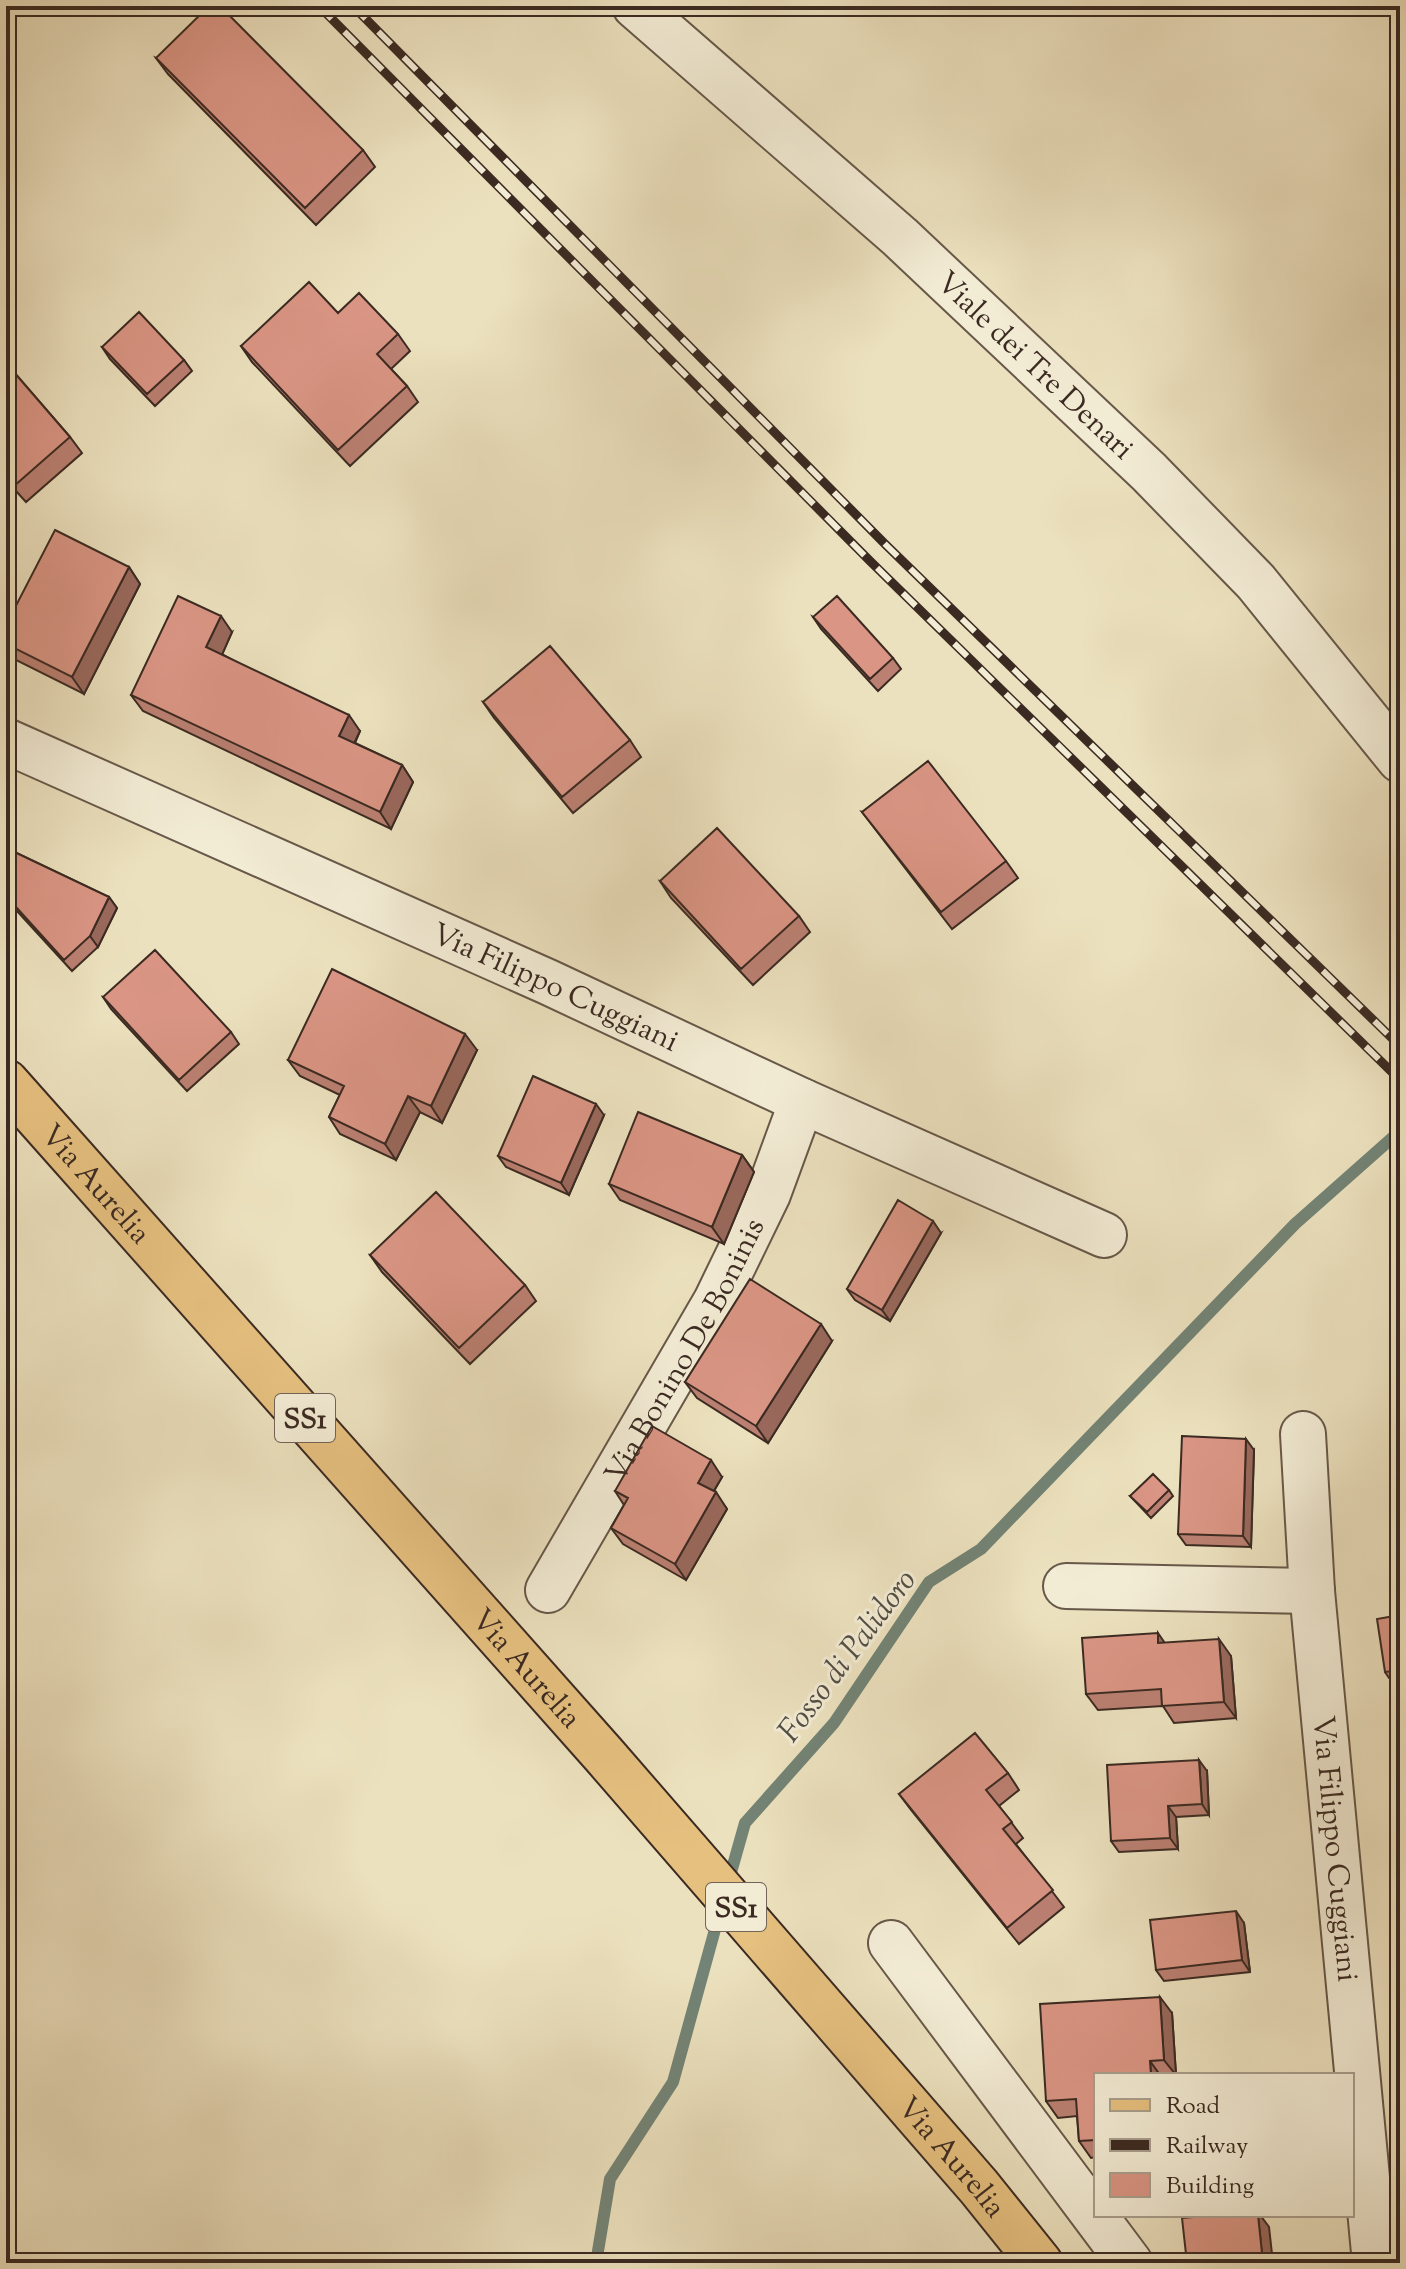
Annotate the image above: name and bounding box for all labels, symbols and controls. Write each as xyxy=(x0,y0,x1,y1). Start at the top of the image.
street label: Viale dei Tre Denari xyxy=(925,263,1142,471)
street label: Via Filippo Cuggiani xyxy=(424,914,685,1064)
street label: Via Aurelia xyxy=(29,1116,160,1255)
street label: Via Bonino De Boninis xyxy=(596,1212,777,1492)
road number: SS1 xyxy=(275,1394,335,1442)
water label: Fosso di Palidoro xyxy=(768,1561,929,1753)
street label: Via Aurelia xyxy=(460,1600,590,1739)
street label: Via Filippo Cuggiani xyxy=(1300,1714,1368,1984)
road number: SS1 xyxy=(706,1883,766,1931)
legend xyxy=(1094,2073,1354,2217)
street label: Via Aurelia xyxy=(886,2088,1015,2228)
text: Road xyxy=(1166,2090,1220,2124)
text: Railway xyxy=(1166,2130,1248,2164)
text: Building xyxy=(1166,2170,1255,2204)

